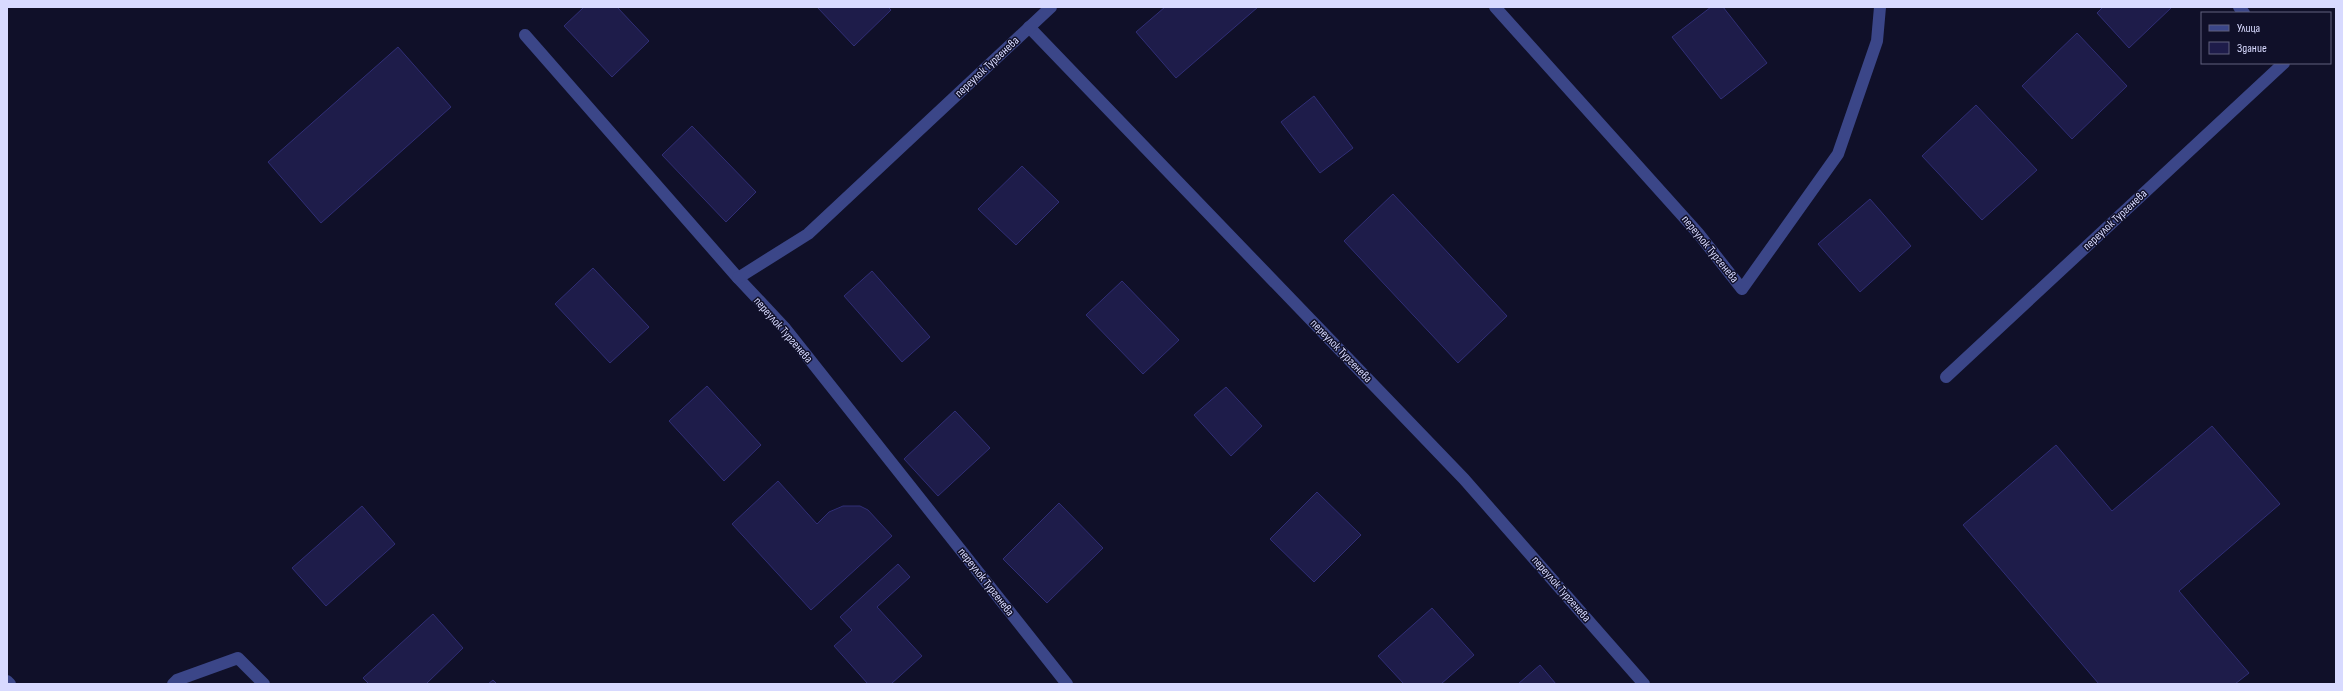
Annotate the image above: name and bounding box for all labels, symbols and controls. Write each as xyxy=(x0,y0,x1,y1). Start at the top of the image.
legend xyxy=(2201,12,2331,64)
text: Улица xyxy=(2237,21,2261,36)
street label: переулок Тургенева xyxy=(952,33,1023,101)
text: Здание xyxy=(2237,41,2267,56)
street label: переулок Тургенева xyxy=(2080,186,2151,254)
street label: переулок Тургенева xyxy=(1678,212,1742,286)
street label: переулок Тургенева xyxy=(750,294,816,366)
street label: переулок Тургенева xyxy=(1307,316,1375,386)
street label: переулок Тургенева xyxy=(955,545,1018,619)
street label: переулок Тургенева xyxy=(1528,553,1594,625)

